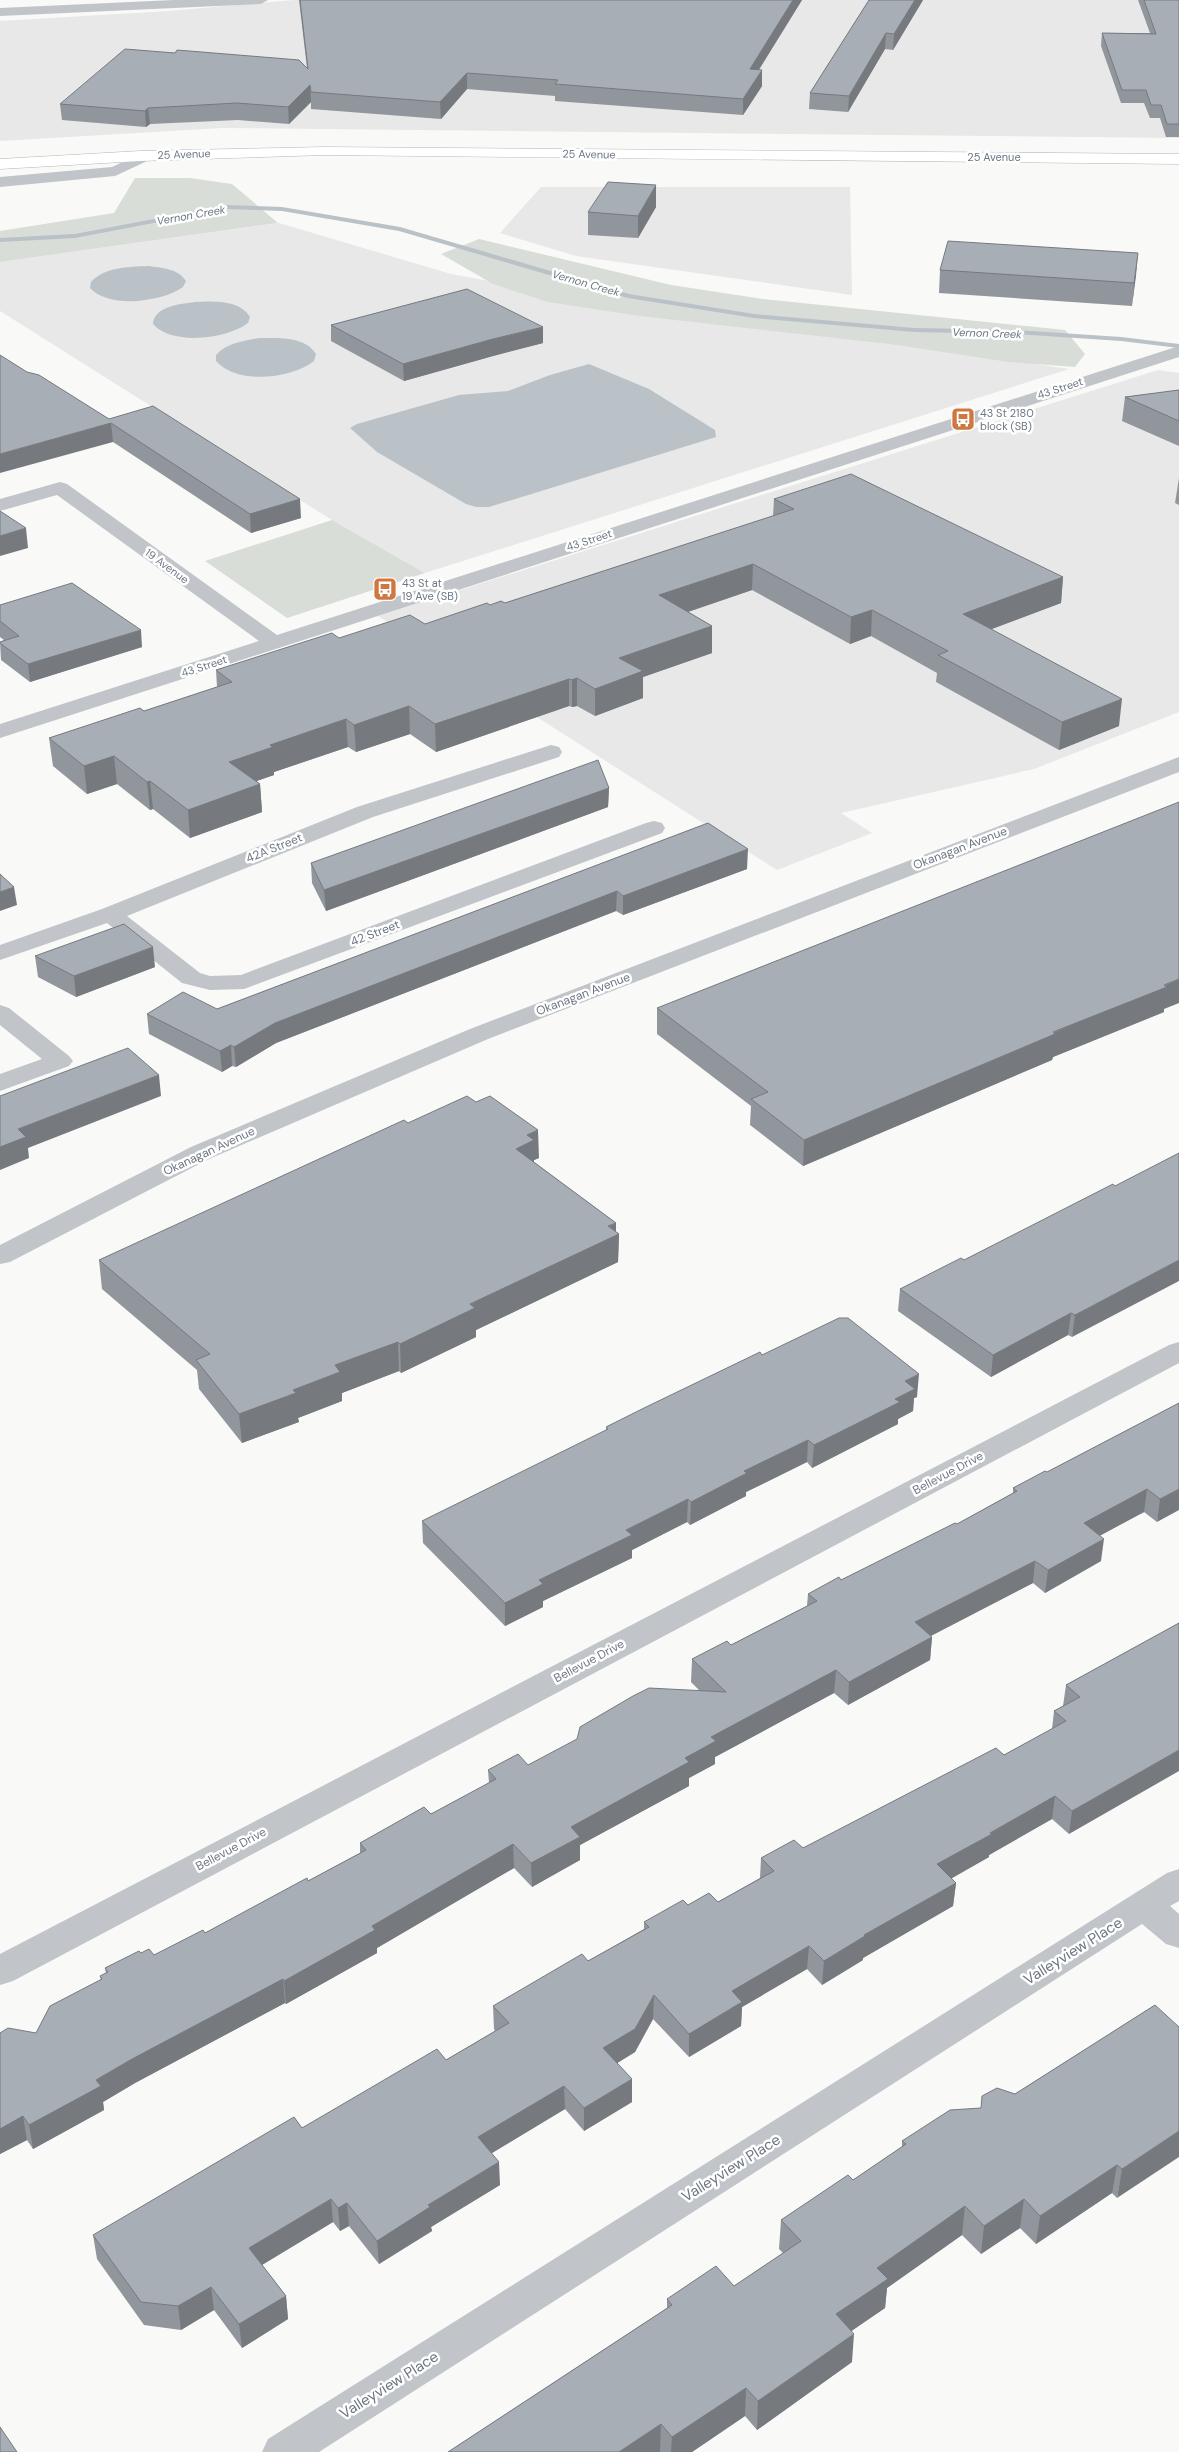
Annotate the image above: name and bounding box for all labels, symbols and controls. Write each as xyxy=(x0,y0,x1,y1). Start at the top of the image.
street label: 25 Avenue xyxy=(157,146,211,162)
street label: 25 Avenue xyxy=(562,147,616,161)
street label: 25 Avenue xyxy=(967,150,1021,164)
water label: Vernon Creek xyxy=(156,202,227,228)
water label: Vernon Creek xyxy=(551,267,622,299)
water label: Vernon Creek xyxy=(952,325,1022,341)
street label: 43 Street xyxy=(1035,374,1085,402)
bus stop icon: 43 St 2180 block (SB) xyxy=(950,406,976,432)
place label: 43 St 2180 block (SB) xyxy=(980,406,1034,433)
street label: 43 Street xyxy=(564,526,614,554)
street label: 19 Avenue xyxy=(142,545,192,587)
bus stop icon: 43 St at 19 Ave (SB) xyxy=(372,576,398,602)
place label: 43 St at 19 Ave (SB) xyxy=(402,576,458,603)
street label: 43 Street xyxy=(179,652,229,680)
street label: Okanagan Avenue xyxy=(911,823,1009,873)
street label: 42A Street xyxy=(243,829,305,867)
street label: 42 Street xyxy=(348,916,402,950)
street label: Okanagan Avenue xyxy=(534,969,632,1019)
street label: Okanagan Avenue xyxy=(161,1123,258,1179)
street label: Bellevue Drive xyxy=(910,1448,986,1498)
street label: Bellevue Drive xyxy=(551,1636,627,1686)
street label: Bellevue Drive xyxy=(193,1824,269,1874)
street label: Valleyview Place xyxy=(1020,1913,1126,1989)
street label: Valleyview Place xyxy=(678,2130,784,2206)
street label: Valleyview Place xyxy=(336,2347,442,2423)

